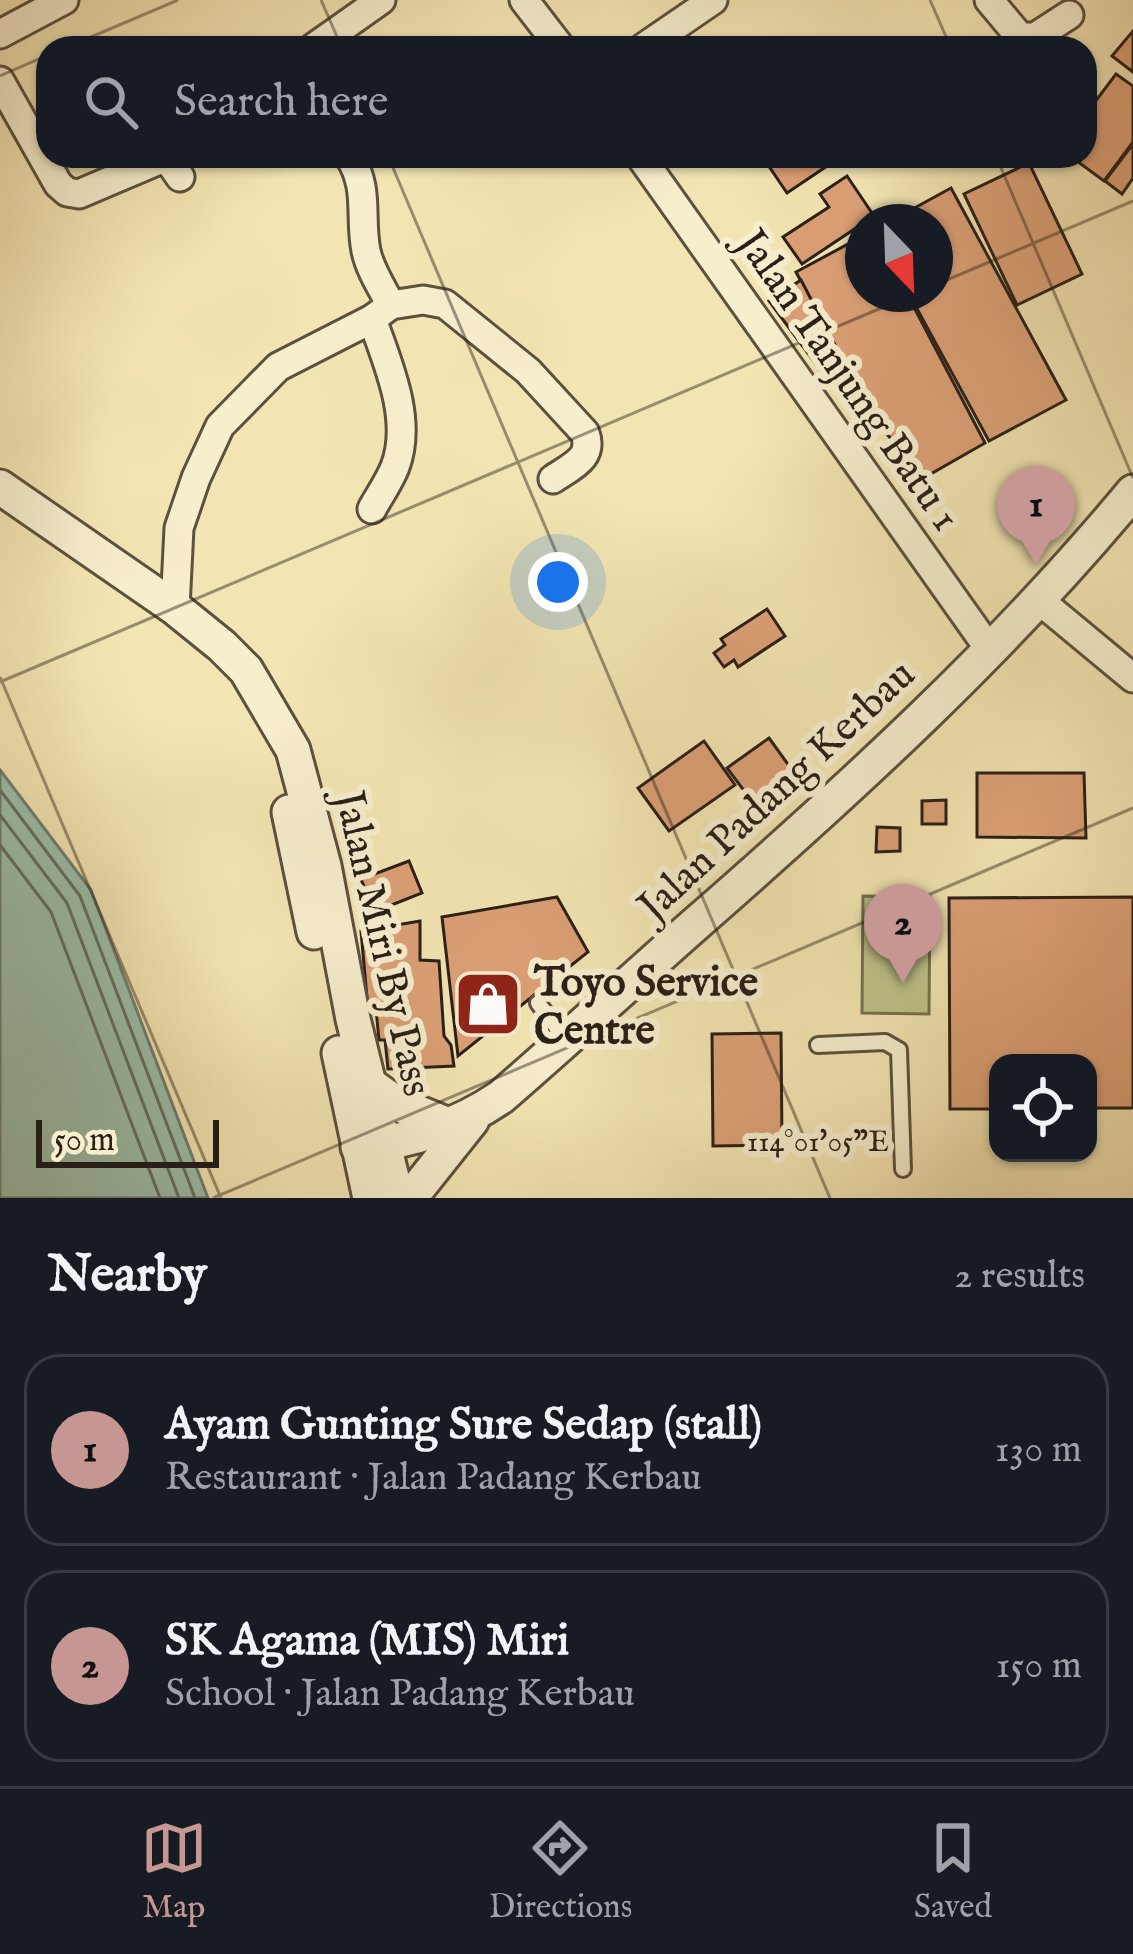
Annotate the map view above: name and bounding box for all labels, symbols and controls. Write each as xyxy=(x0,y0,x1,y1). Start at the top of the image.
search box xyxy=(36,36,1097,168)
icon: search xyxy=(78,69,144,135)
text: Search here xyxy=(174,74,388,131)
north arrow xyxy=(845,204,953,312)
street label: Jalan Tanjung Batu 1 xyxy=(721,217,971,542)
pin: 1 xyxy=(997,466,1075,565)
your location xyxy=(528,552,588,612)
street label: Jalan Padang Kerbau xyxy=(625,649,927,936)
street label: Jalan Miri By Pass xyxy=(320,782,442,1101)
pin: 2 xyxy=(864,884,942,983)
place label: Toyo Service Centre xyxy=(533,957,758,1058)
shop icon: Toyo Service Centre xyxy=(453,969,523,1039)
map controls xyxy=(989,1054,1097,1162)
button: locate xyxy=(989,1054,1097,1162)
scale bar xyxy=(36,1114,219,1167)
text: 50 m xyxy=(54,1120,115,1162)
text: 114°01'05"E xyxy=(747,1124,889,1162)
text: Nearby xyxy=(48,1244,207,1309)
text: 2 results xyxy=(954,1252,1085,1301)
text: Ayam Gunting Sure Sedap (stall) xyxy=(165,1397,762,1454)
text: 1 xyxy=(83,1426,97,1475)
text: 130 m xyxy=(995,1426,1082,1475)
text: Restaurant · Jalan Padang Kerbau xyxy=(165,1454,702,1503)
text: SK Agama (MIS) Miri xyxy=(165,1613,569,1670)
text: 2 xyxy=(81,1642,99,1691)
text: 150 m xyxy=(996,1642,1082,1691)
text: School · Jalan Padang Kerbau xyxy=(165,1670,635,1719)
tab: Map xyxy=(141,1815,207,1929)
tab: Directions xyxy=(489,1815,632,1929)
tab: Saved xyxy=(914,1815,992,1929)

